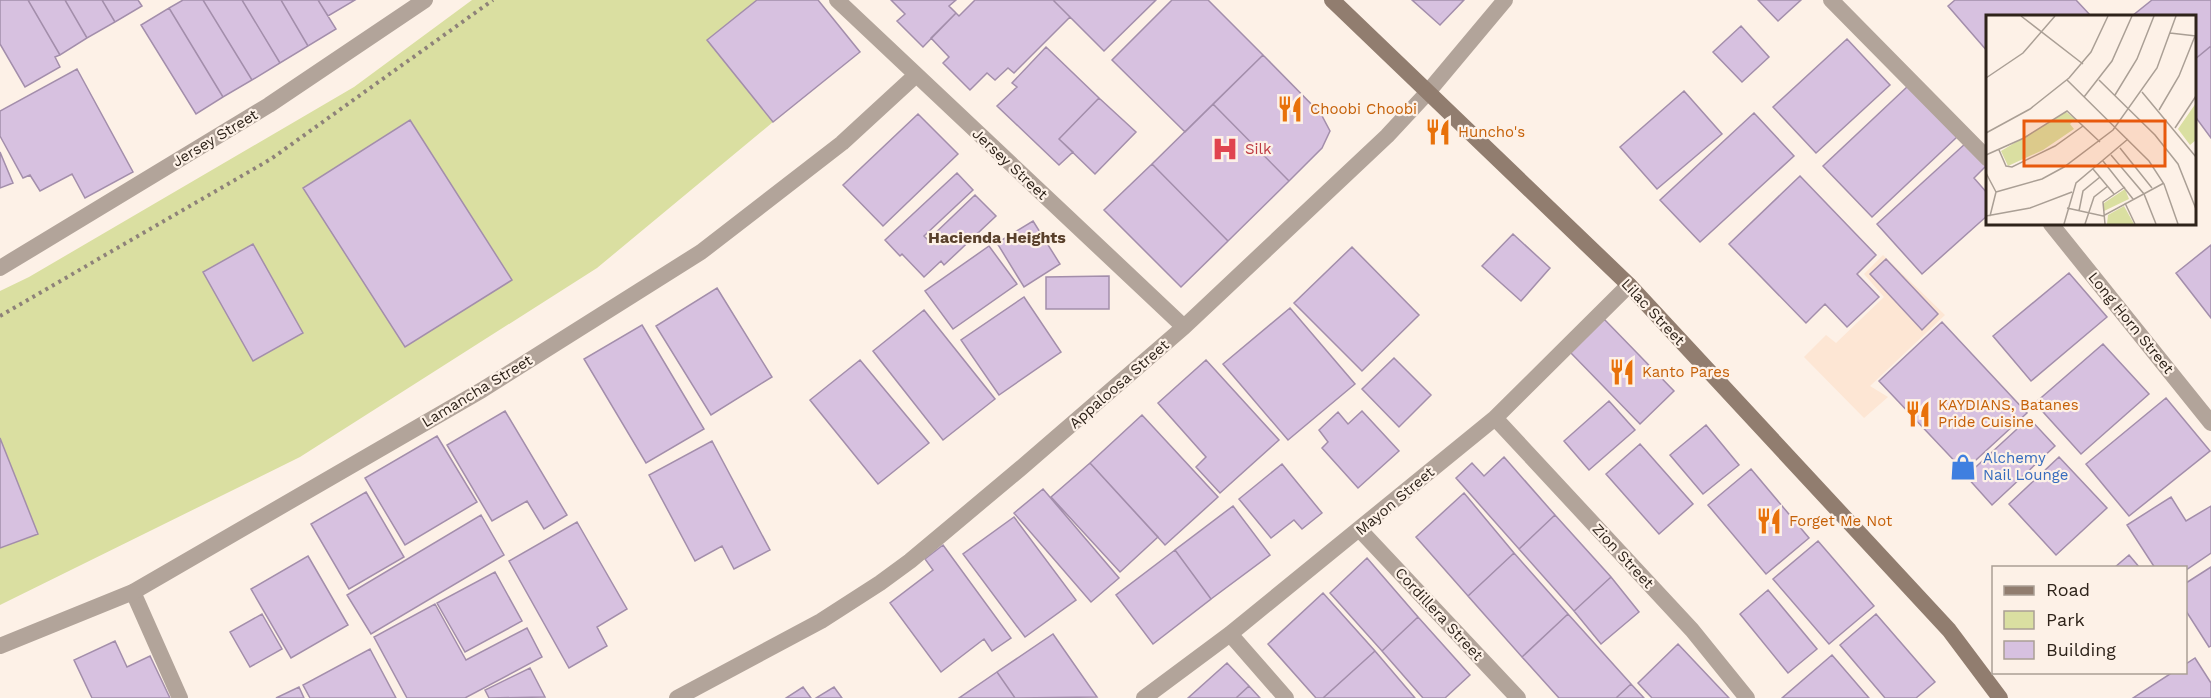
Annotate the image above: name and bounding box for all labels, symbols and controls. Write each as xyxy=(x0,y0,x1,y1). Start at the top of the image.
inset map xyxy=(1986,15,2196,225)
restaurant icon: Choobi Choobi xyxy=(1275,94,1305,124)
place label: Choobi Choobi xyxy=(1310,100,1417,118)
street label: Jersey Street xyxy=(169,105,262,171)
restaurant icon: Huncho's xyxy=(1423,117,1453,147)
place label: Huncho's xyxy=(1458,123,1525,141)
street label: Jersey Street xyxy=(969,124,1052,204)
hospital icon: Silk xyxy=(1210,134,1240,164)
place label: Silk xyxy=(1245,140,1272,158)
district label: Hacienda Heights xyxy=(928,228,1066,247)
street label: Long Horn Street xyxy=(2084,268,2178,378)
street label: Lilac Street xyxy=(1618,275,1689,350)
street label: Appaloosa Street xyxy=(1066,335,1173,432)
street label: Lamancha Street xyxy=(419,351,536,431)
restaurant icon: Kanto Pares xyxy=(1607,357,1637,387)
place label: Kanto Pares xyxy=(1642,363,1730,381)
place label: KAYDIANS, Batanes Pride Cuisine xyxy=(1938,396,2079,431)
restaurant icon: KAYDIANS, Batanes Pride Cuisine xyxy=(1903,399,1933,429)
place label: Alchemy Nail Lounge xyxy=(1983,449,2069,484)
shop icon: Alchemy Nail Lounge xyxy=(1948,452,1978,482)
street label: Mayon Street xyxy=(1352,462,1439,539)
restaurant icon: Forget Me Not xyxy=(1754,506,1784,536)
place label: Forget Me Not xyxy=(1789,512,1893,530)
street label: Zion Street xyxy=(1588,520,1658,593)
street label: Cordillera Street xyxy=(1391,564,1487,665)
legend xyxy=(1992,566,2187,674)
text: Road xyxy=(2046,579,2090,600)
text: Park xyxy=(2046,609,2085,630)
text: Building xyxy=(2046,639,2116,660)

